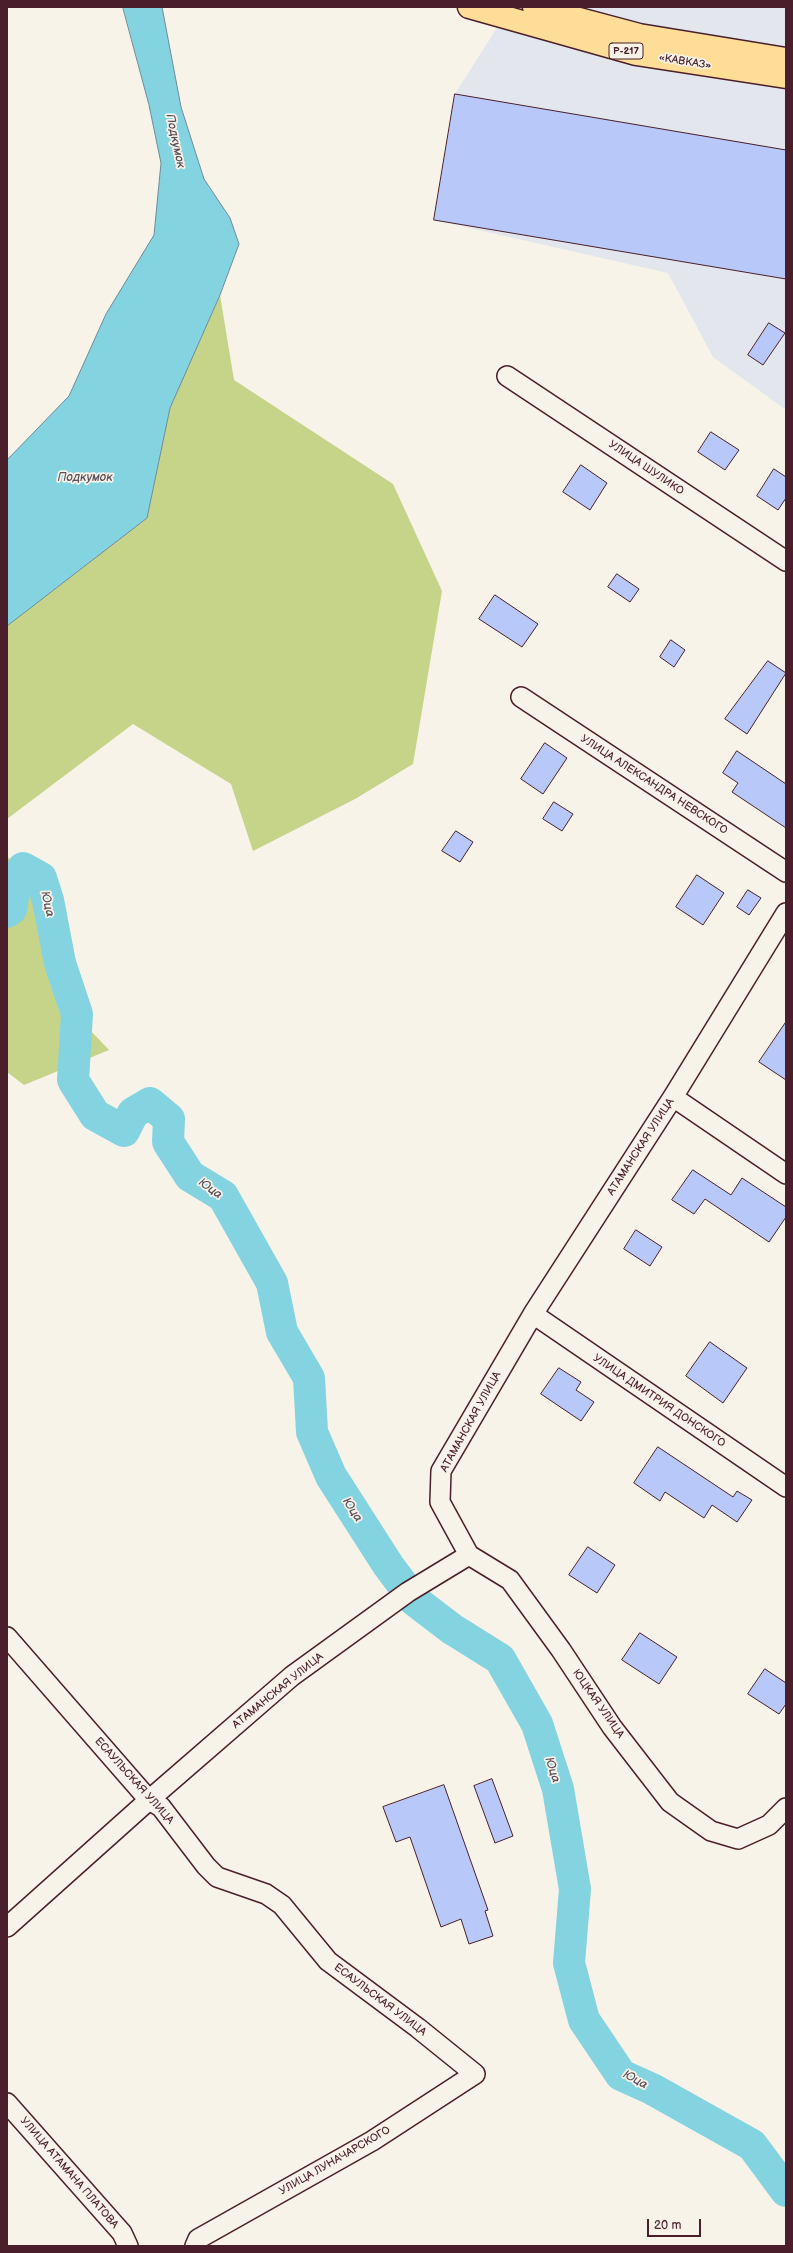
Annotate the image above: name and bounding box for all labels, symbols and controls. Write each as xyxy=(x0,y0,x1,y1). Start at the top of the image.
road number: Р-217 xyxy=(609,43,643,59)
street label: «КАВКАЗ» xyxy=(658,51,712,73)
water label: Подкумок xyxy=(162,113,188,169)
street label: УЛИЦА ШУЛИКО xyxy=(606,438,686,498)
water label: Подкумок xyxy=(57,471,113,485)
street label: УЛИЦА АЛЕКСАНДРА НЕВСКОГО xyxy=(578,732,730,838)
water label: Юца xyxy=(37,890,57,918)
street label: АТАМАНСКАЯ УЛИЦА xyxy=(605,1096,677,1198)
water label: Юца xyxy=(195,1176,225,1202)
street label: УЛИЦА ДМИТРИЯ ДОНСКОГО xyxy=(590,1352,728,1450)
street label: АТАМАНСКАЯ УЛИЦА xyxy=(438,1369,504,1475)
water label: Юца xyxy=(339,1495,365,1525)
street label: АТАМАНСКАЯ УЛИЦА xyxy=(230,1650,326,1732)
street label: ЮЦКАЯ УЛИЦА xyxy=(569,1667,627,1741)
street label: ЕСАУЛЬСКАЯ УЛИЦА xyxy=(92,1735,176,1827)
water label: Юца xyxy=(541,1755,563,1785)
street label: ЕСАУЛЬСКАЯ УЛИЦА xyxy=(331,1961,429,2039)
water label: Юца xyxy=(620,2068,650,2092)
street label: УЛИЦА АТАМАНА ПЛАТОВА xyxy=(17,2115,121,2231)
street label: УЛИЦА ЛУНАЧАРСКОГО xyxy=(277,2124,393,2198)
scale bar xyxy=(649,2211,703,2237)
text: 20 m xyxy=(654,2218,681,2233)

